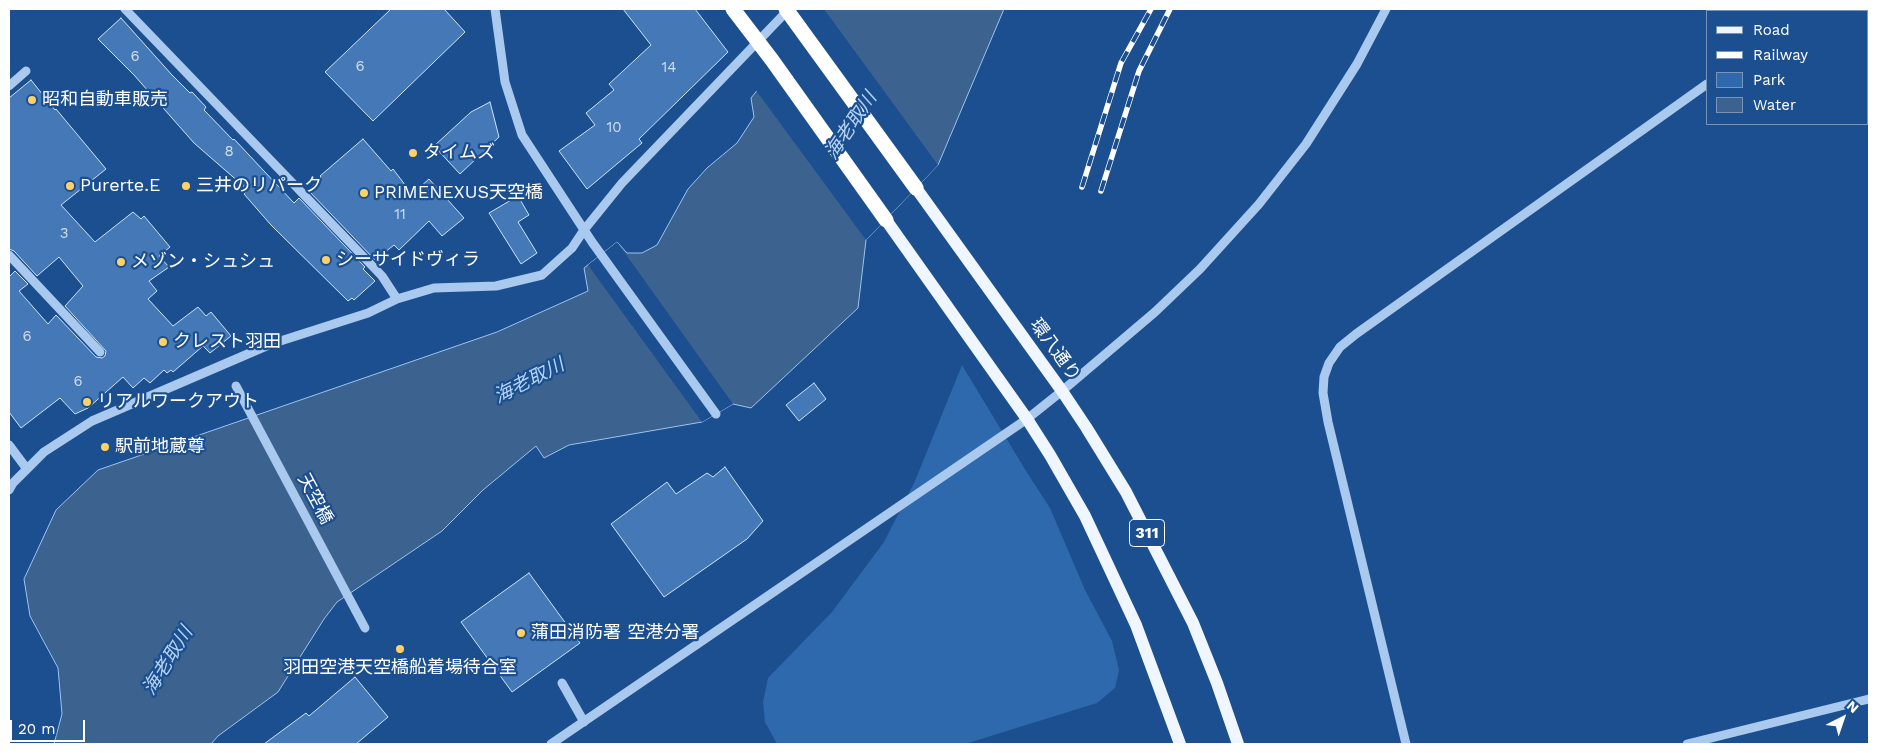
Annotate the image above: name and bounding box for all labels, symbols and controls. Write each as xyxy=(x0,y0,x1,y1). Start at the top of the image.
legend xyxy=(1706,10,1868,125)
text: Road xyxy=(1753,21,1790,39)
text: Railway xyxy=(1753,46,1808,64)
house number: 6 xyxy=(130,48,140,66)
house number: 6 xyxy=(355,58,365,76)
house number: 14 xyxy=(661,59,677,77)
text: Park xyxy=(1753,71,1785,89)
water label: 海老取川 xyxy=(820,88,882,164)
place label: 昭和自動車販売 xyxy=(42,89,168,111)
marker: 昭和自動車販売 xyxy=(26,94,38,106)
text: Water xyxy=(1753,96,1796,114)
house number: 10 xyxy=(606,119,622,137)
place label: タイムズ xyxy=(423,142,495,164)
house number: 8 xyxy=(224,143,234,161)
marker: タイムズ xyxy=(407,147,419,159)
place label: Purerte.E xyxy=(80,175,161,197)
place label: 三井のリパーク xyxy=(196,175,322,197)
marker: Purerte.E xyxy=(64,180,76,192)
marker: 三井のリパーク xyxy=(180,180,192,192)
place label: PRIMENEXUS天空橋 xyxy=(374,182,543,204)
marker: PRIMENEXUS天空橋 xyxy=(358,187,370,199)
house number: 11 xyxy=(394,206,406,224)
house number: 3 xyxy=(60,225,68,243)
place label: シーサイドヴィラ xyxy=(336,249,480,271)
place label: メゾン・シュシュ xyxy=(131,251,275,273)
marker: シーサイドヴィラ xyxy=(320,254,332,266)
marker: メゾン・シュシュ xyxy=(115,256,127,268)
street label: 環八通り xyxy=(1025,315,1085,385)
house number: 6 xyxy=(22,328,32,346)
place label: クレスト羽田 xyxy=(173,331,281,353)
marker: クレスト羽田 xyxy=(157,336,169,348)
water label: 海老取川 xyxy=(490,354,568,408)
house number: 6 xyxy=(73,373,83,391)
place label: リアルワークアウト xyxy=(97,391,259,413)
marker: リアルワークアウト xyxy=(81,396,93,408)
place label: 駅前地蔵尊 xyxy=(115,436,205,458)
marker: 駅前地蔵尊 xyxy=(99,441,111,453)
street label: 天空橋 xyxy=(293,470,337,528)
road number: 311 xyxy=(1130,520,1164,546)
place label: 蒲田消防署 空港分署 xyxy=(531,622,699,644)
water label: 海老取川 xyxy=(138,623,198,699)
marker: 蒲田消防署 空港分署 xyxy=(515,627,527,639)
marker: 羽田空港天空橋船着場待合室 xyxy=(394,643,406,655)
place label: 羽田空港天空橋船着場待合室 xyxy=(283,657,517,679)
north arrow xyxy=(1818,693,1868,743)
text: N xyxy=(1844,697,1862,716)
scale bar xyxy=(12,710,88,742)
text: 20 m xyxy=(18,720,56,738)

